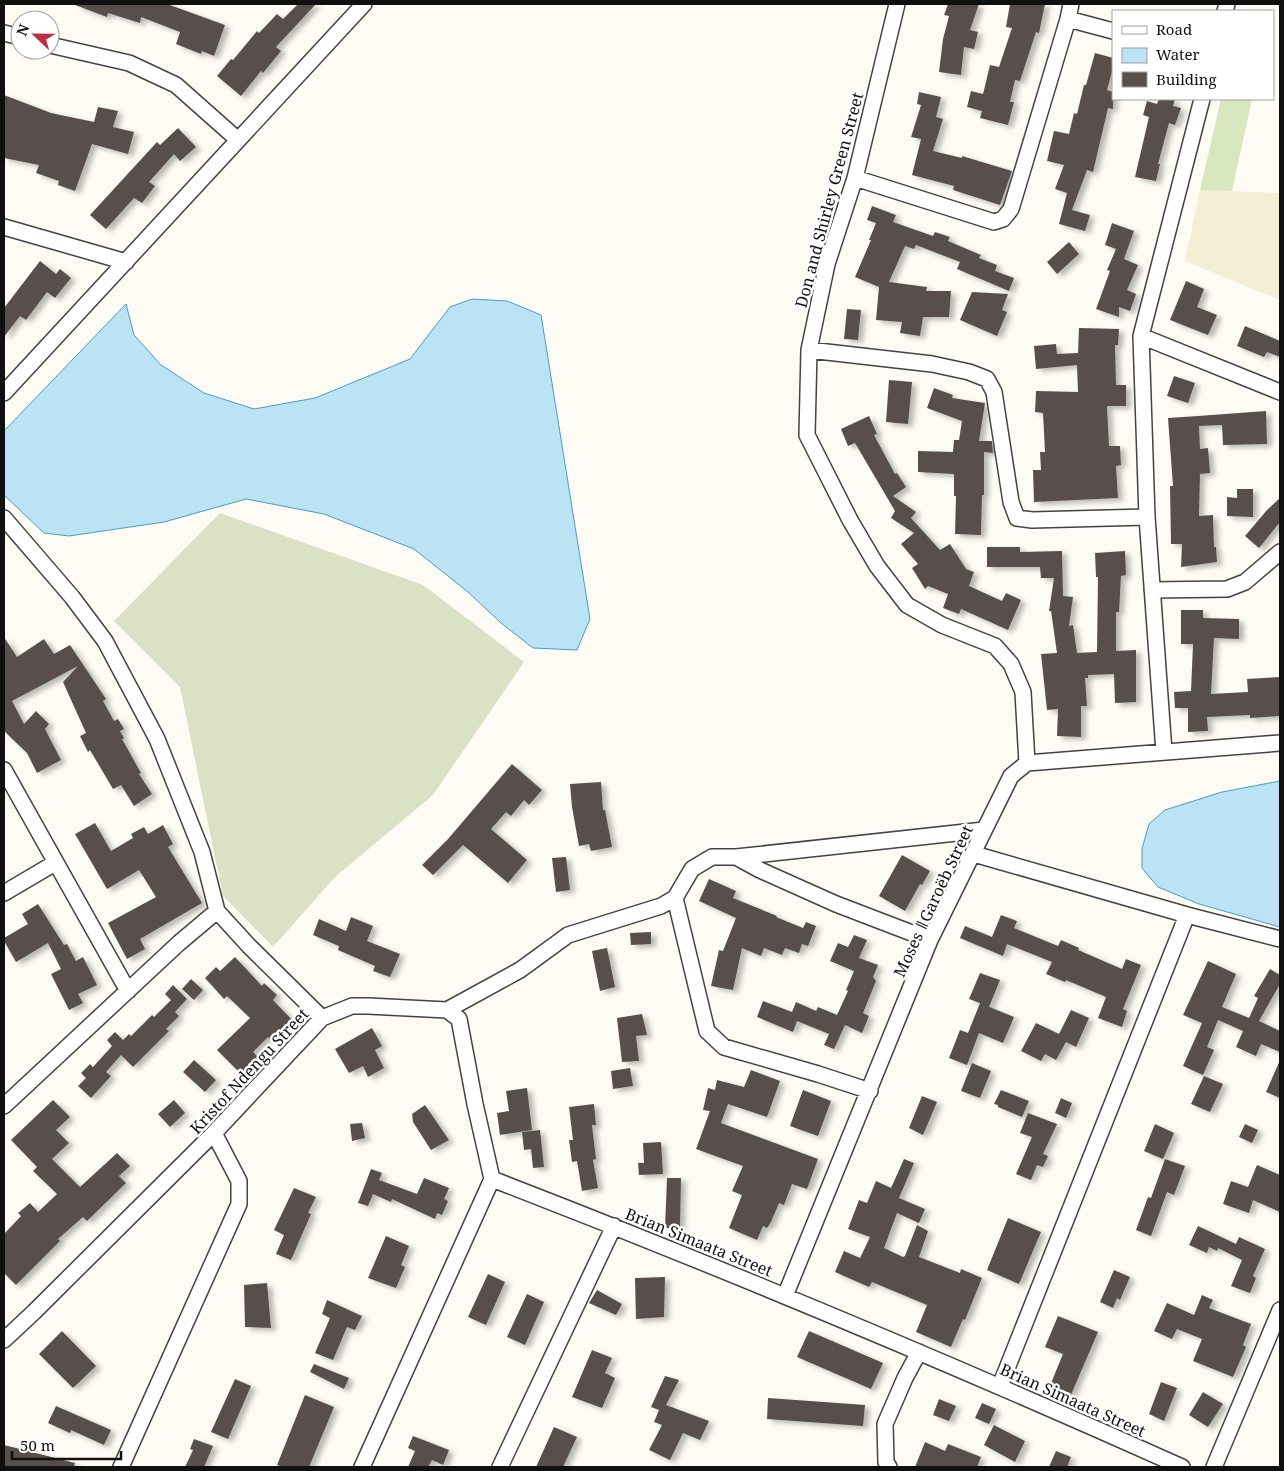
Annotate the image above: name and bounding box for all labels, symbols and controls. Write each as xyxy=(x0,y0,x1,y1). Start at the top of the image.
north arrow xyxy=(10,10,60,60)
legend xyxy=(1112,10,1274,100)
text: Road xyxy=(1156,19,1192,39)
text: N xyxy=(12,21,33,39)
text: Water xyxy=(1156,44,1199,64)
text: Building xyxy=(1156,69,1217,89)
street label: Don and Shirley Green Street xyxy=(790,90,868,310)
street label: Moses ǁGaroëb Street xyxy=(888,821,978,980)
street label: Kristof Ndengu Street xyxy=(185,1003,313,1139)
street label: Brian Simaata Street xyxy=(622,1202,776,1282)
street label: Brian Simaata Street xyxy=(997,1358,1150,1442)
scale bar xyxy=(12,1428,121,1460)
text: 50 m xyxy=(20,1435,55,1455)

